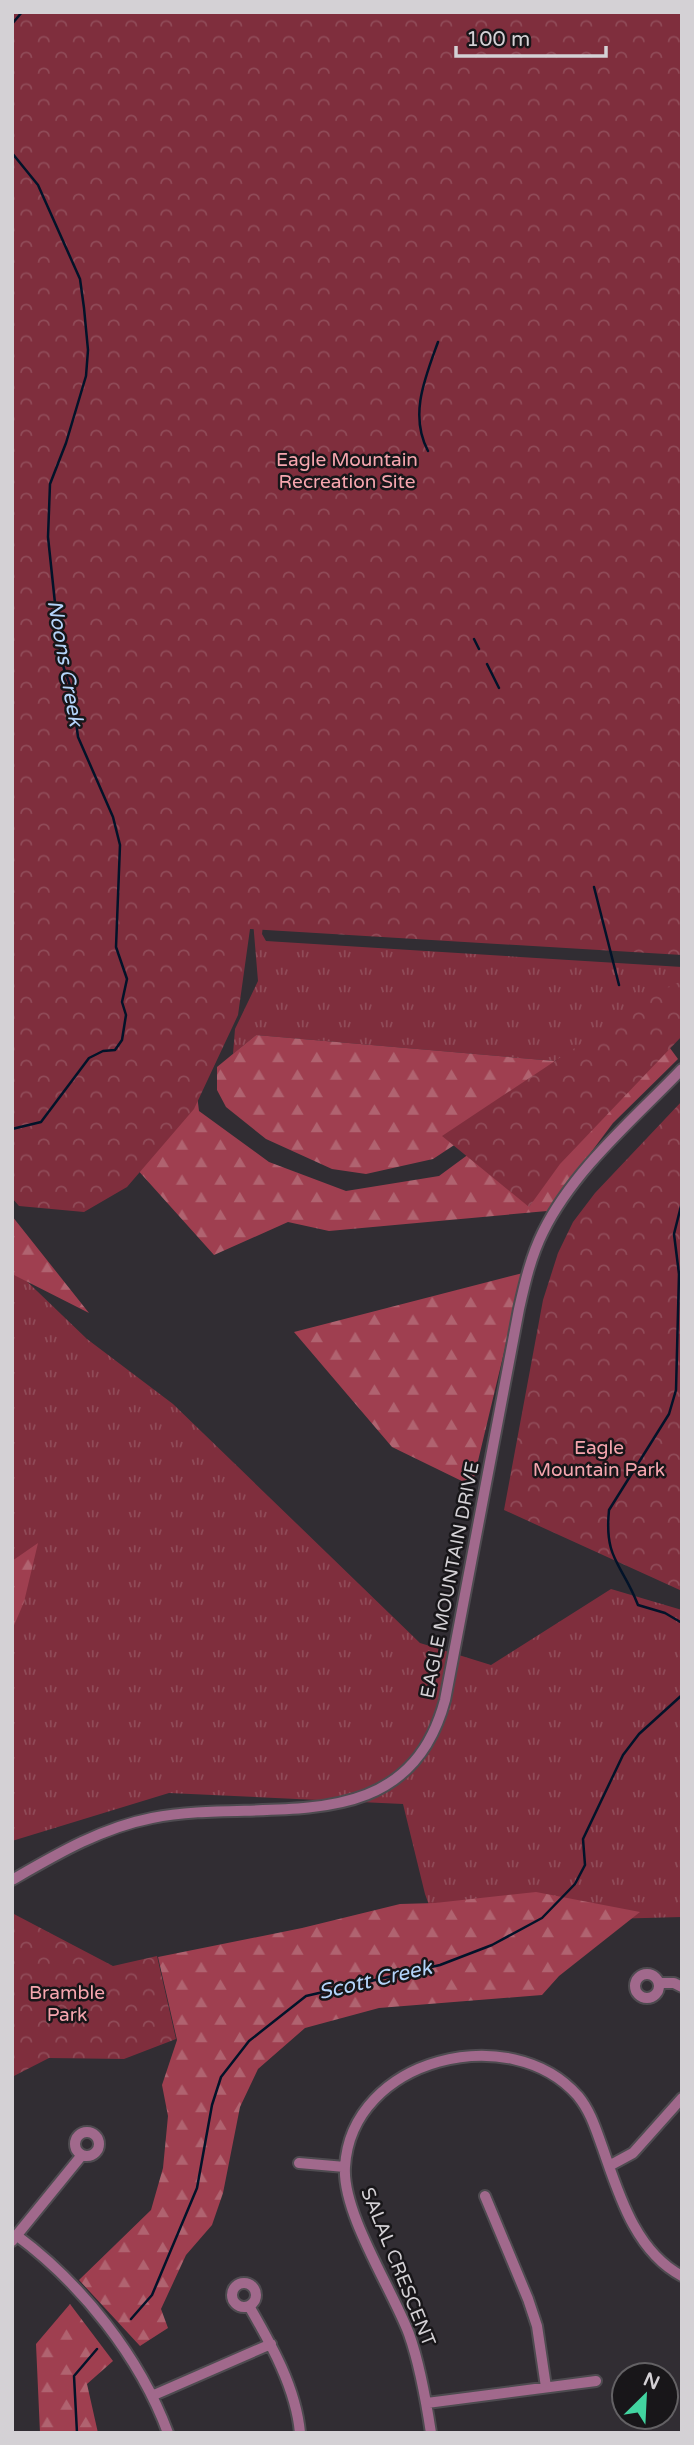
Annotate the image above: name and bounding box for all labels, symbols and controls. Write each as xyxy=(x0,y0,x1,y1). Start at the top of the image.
scale bar xyxy=(456,14,606,58)
text: 100 m xyxy=(466,27,530,52)
park label: Eagle Mountain Recreation Site xyxy=(276,449,418,493)
water label: Noons Creek xyxy=(42,598,89,730)
park label: Eagle Mountain Park xyxy=(533,1437,665,1481)
street label: EAGLE MOUNTAIN DRIVE xyxy=(416,1460,484,1700)
water label: Scott Creek xyxy=(316,1954,436,2005)
park label: Bramble Park xyxy=(29,1982,105,2026)
street label: SALAL CRESCENT xyxy=(356,2184,440,2350)
north arrow xyxy=(610,2361,680,2431)
text: N xyxy=(640,2368,663,2395)

